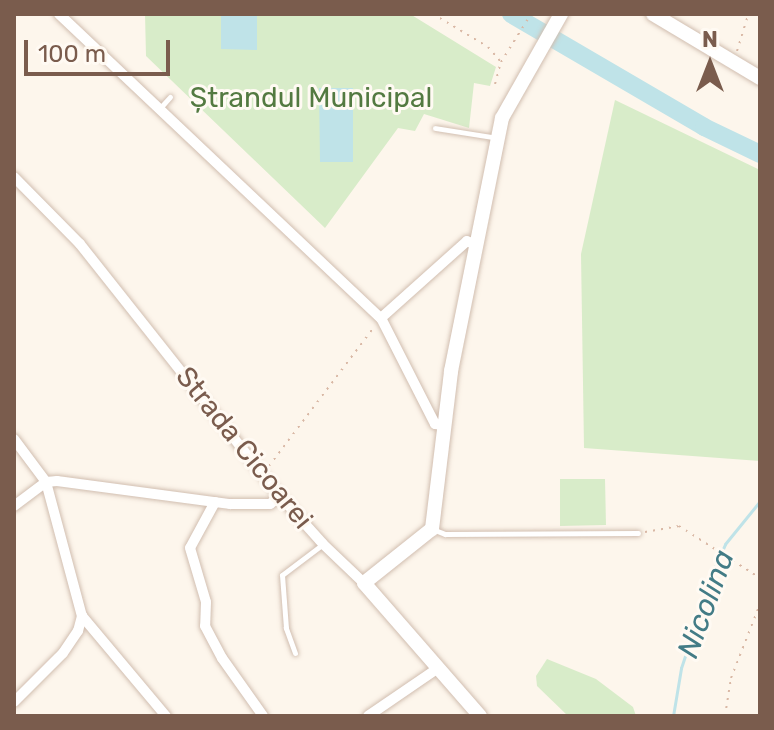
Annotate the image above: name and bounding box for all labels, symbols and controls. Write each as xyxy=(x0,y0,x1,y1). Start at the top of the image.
scale bar xyxy=(28,24,174,74)
north arrow xyxy=(670,24,750,104)
text: N xyxy=(702,26,718,53)
text: 100 m xyxy=(38,40,106,68)
park label: Ștrandul Municipal xyxy=(190,81,432,115)
street label: Strada Cicoarei xyxy=(169,360,319,536)
water label: Nicolina xyxy=(670,545,742,663)

